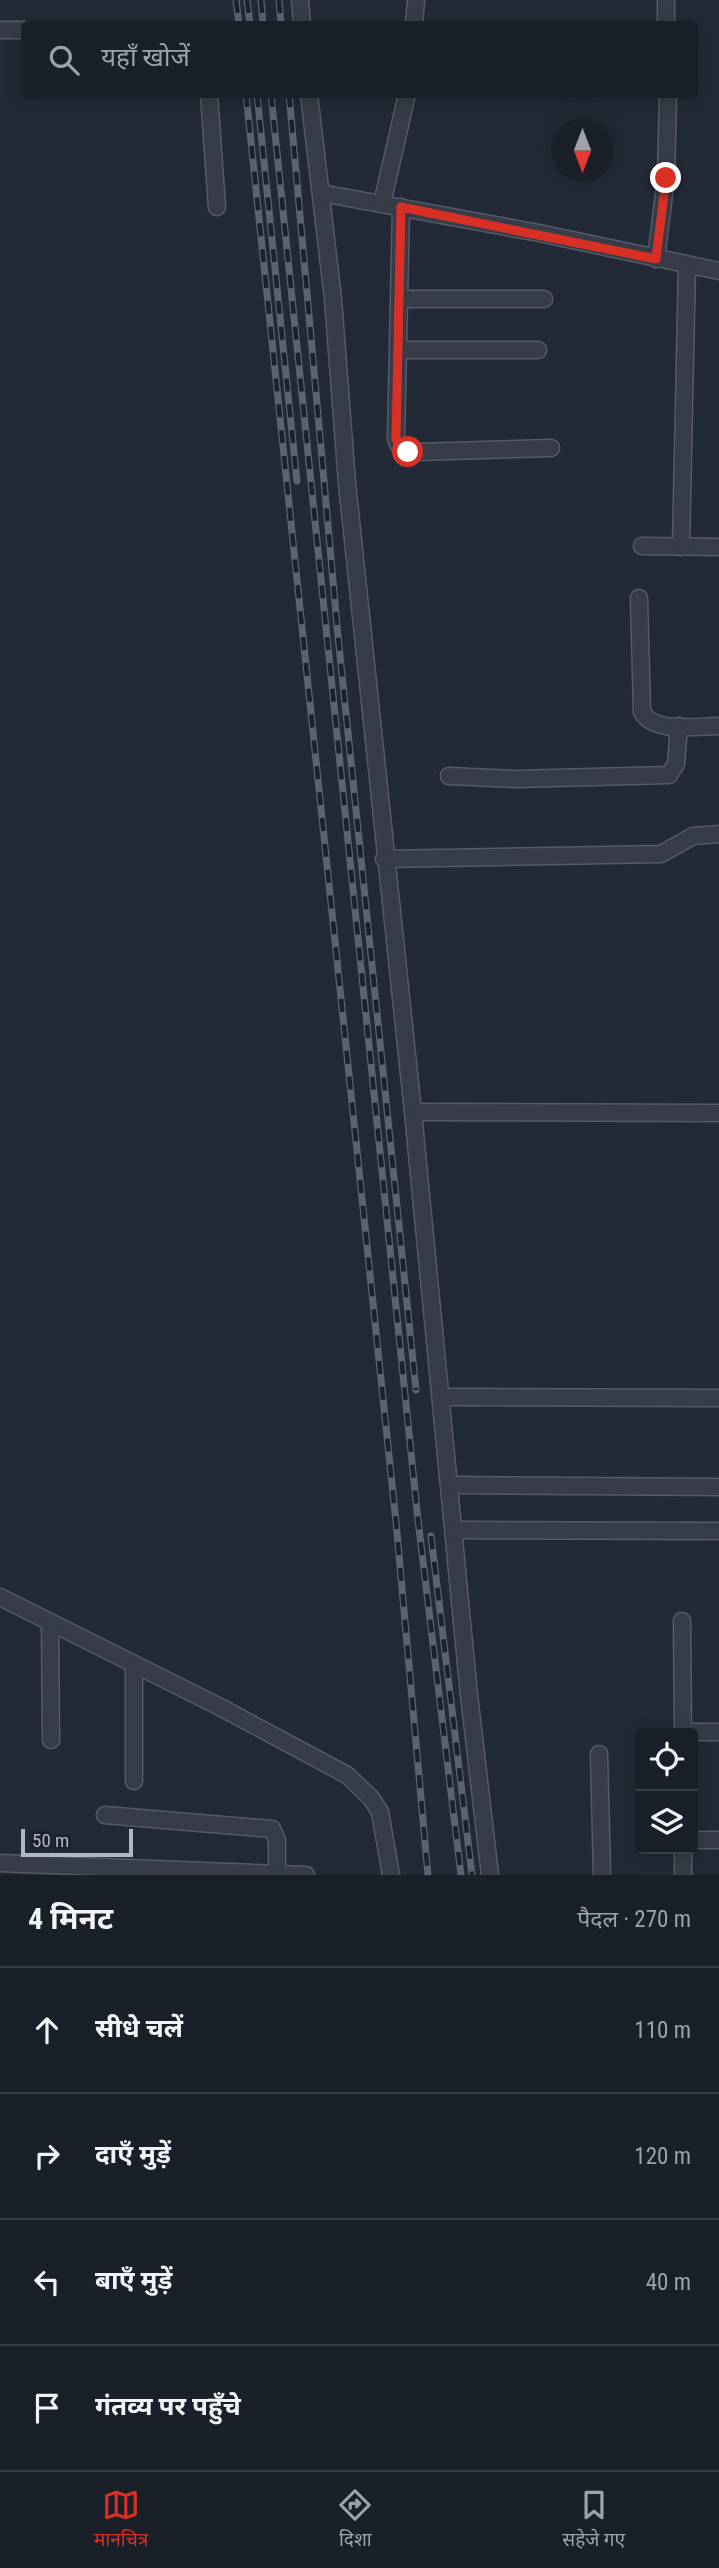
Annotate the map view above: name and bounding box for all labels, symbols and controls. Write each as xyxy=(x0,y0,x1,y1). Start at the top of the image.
search box xyxy=(21,21,698,98)
icon: search xyxy=(45,41,83,79)
text: यहाँ खोजें xyxy=(101,42,190,72)
north arrow xyxy=(551,119,614,182)
route end xyxy=(650,162,681,193)
route start xyxy=(392,436,423,467)
map controls xyxy=(635,1728,698,1854)
button: locate xyxy=(635,1728,698,1791)
button: layers xyxy=(635,1791,698,1854)
scale bar xyxy=(21,1826,133,1858)
text: 50 m xyxy=(32,1829,69,1852)
text: 4 मिनट xyxy=(28,1901,113,1936)
text: पैदल · 270 m xyxy=(577,1906,691,1933)
icon: ahead xyxy=(28,2011,66,2049)
text: सीधे चलें xyxy=(95,2013,183,2043)
text: 110 m xyxy=(634,2017,691,2044)
icon: right xyxy=(28,2137,66,2175)
text: दाएँ मुड़ें xyxy=(95,2139,171,2169)
text: 120 m xyxy=(634,2143,691,2170)
icon: left xyxy=(28,2263,66,2301)
text: बाएँ मुड़ें xyxy=(95,2265,172,2295)
text: 40 m xyxy=(646,2269,691,2296)
icon: arrive xyxy=(28,2389,66,2427)
text: गंतव्य पर पहुँचे xyxy=(95,2391,241,2421)
tab: मानचित्र xyxy=(94,2486,148,2554)
tab: दिशा xyxy=(336,2486,374,2554)
tab: सहेजे गए xyxy=(562,2486,625,2554)

